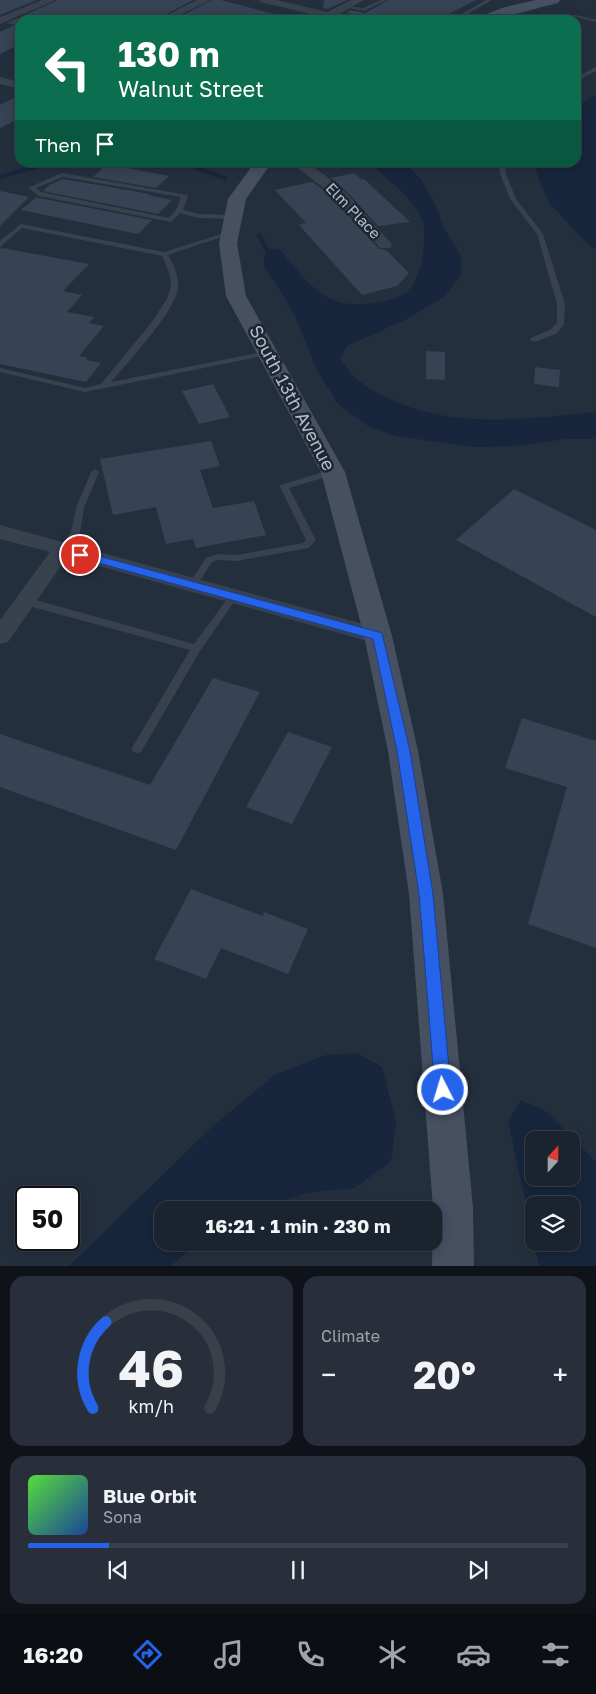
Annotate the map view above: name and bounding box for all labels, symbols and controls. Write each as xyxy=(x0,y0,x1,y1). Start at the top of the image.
text: 130 m xyxy=(118,33,220,75)
icon: left xyxy=(35,35,100,100)
text: Walnut Street xyxy=(118,75,264,102)
icon: arrive xyxy=(91,130,119,158)
text: Then xyxy=(35,133,81,156)
street label: Elm Place xyxy=(323,179,385,242)
street label: South 13th Avenue xyxy=(245,321,341,474)
pin xyxy=(59,534,101,576)
icon: arrive xyxy=(66,541,94,569)
position arrow xyxy=(416,1063,468,1115)
north arrow xyxy=(525,1131,580,1186)
map controls xyxy=(525,1131,580,1251)
speed limit sign: 50 xyxy=(15,1186,80,1251)
button: layers xyxy=(525,1196,580,1251)
text: 16:21 · 1 min · 230 m xyxy=(205,1214,391,1237)
text: Climate xyxy=(321,1326,380,1346)
text: 46 xyxy=(119,1336,184,1398)
text: 20° xyxy=(413,1352,476,1397)
text: − xyxy=(321,1358,336,1391)
text: + xyxy=(553,1358,568,1391)
text: km/h xyxy=(129,1395,174,1417)
text: Blue Orbit xyxy=(103,1484,197,1507)
text: Sona xyxy=(103,1507,142,1527)
icon: previous xyxy=(104,1556,132,1584)
icon: pause xyxy=(284,1556,312,1584)
icon: next xyxy=(464,1556,492,1584)
icon: directions xyxy=(130,1637,165,1672)
icon: music xyxy=(211,1637,246,1672)
icon: phone xyxy=(293,1637,328,1672)
icon: climate xyxy=(375,1637,410,1672)
icon: car xyxy=(456,1637,491,1672)
icon: filters xyxy=(538,1637,573,1672)
text: 16:20 xyxy=(23,1641,83,1668)

